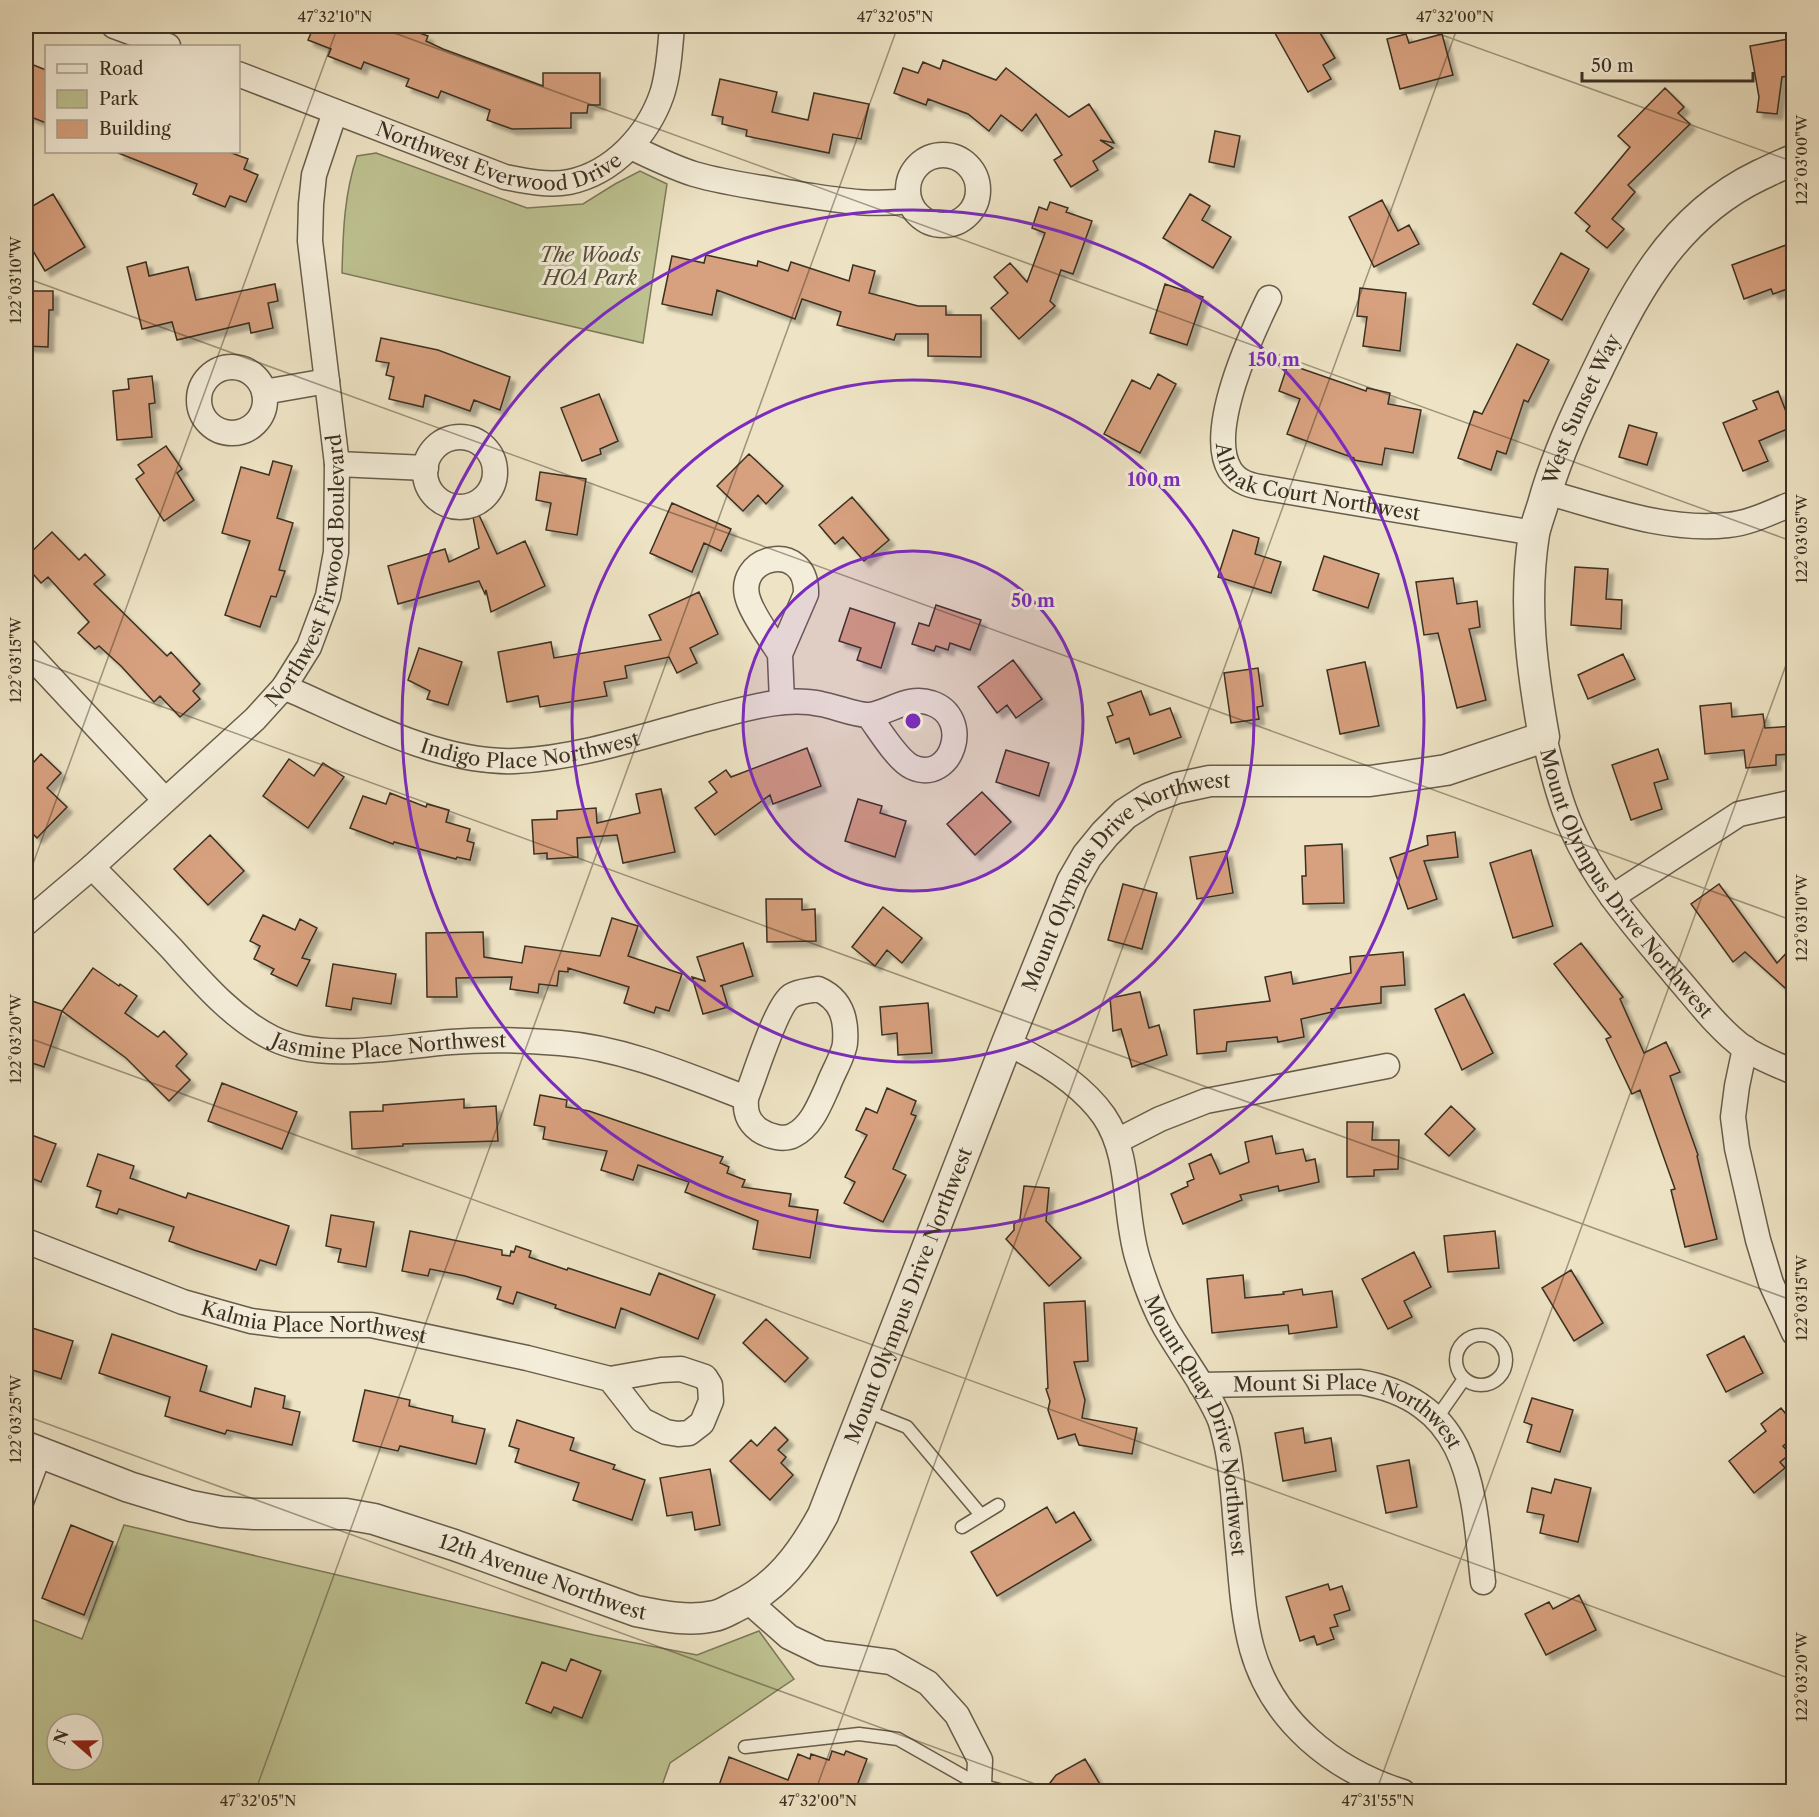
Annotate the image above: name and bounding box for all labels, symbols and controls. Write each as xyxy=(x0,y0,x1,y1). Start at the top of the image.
text: 47°32'10"N xyxy=(298,7,372,26)
text: 47°32'05"N xyxy=(857,7,933,26)
text: 47°32'00"N xyxy=(1416,7,1494,26)
legend xyxy=(45,45,240,153)
scale bar xyxy=(1582,45,1753,83)
text: 50 m xyxy=(1591,55,1634,77)
text: Road xyxy=(99,58,144,80)
text: Park xyxy=(99,88,140,110)
text: 122°03'00"W xyxy=(1792,114,1811,205)
street label: Northwest Everwood Drive xyxy=(373,116,626,196)
text: Building xyxy=(99,118,171,140)
text: 122°03'10"W xyxy=(6,236,25,324)
park label: The Woods HOA Park xyxy=(540,243,641,290)
street label: West Sunset Way xyxy=(1537,329,1626,488)
text: 150 m xyxy=(1248,349,1300,371)
street label: Northwest Firwood Boulevard xyxy=(260,433,349,711)
street label: Almak Court Northwest xyxy=(1211,440,1422,526)
text: 100 m xyxy=(1127,469,1181,491)
text: 122°03'05"W xyxy=(1792,494,1811,584)
text: 50 m xyxy=(1011,590,1055,612)
text: 122°03'15"W xyxy=(6,616,25,703)
centre of rings xyxy=(903,711,923,731)
street label: Indigo Place Northwest xyxy=(418,726,642,773)
street label: Mount Olympus Drive Northwest xyxy=(1535,746,1718,1023)
street label: Mount Olympus Drive Northwest xyxy=(1017,768,1230,995)
text: 122°03'10"W xyxy=(1792,874,1811,962)
text: 122°03'20"W xyxy=(6,994,25,1084)
street label: Jasmine Place Northwest xyxy=(265,1026,506,1063)
street label: Mount Olympus Drive Northwest xyxy=(840,1144,977,1447)
text: 122°03'15"W xyxy=(1792,1254,1811,1341)
street label: Mount Quay Drive Northwest xyxy=(1139,1291,1251,1557)
street label: Kalmia Place Northwest xyxy=(199,1296,429,1348)
street label: Mount Si Place Northwest xyxy=(1233,1369,1467,1453)
text: 122°03'25"W xyxy=(6,1374,25,1463)
street label: 12th Avenue Northwest xyxy=(436,1529,649,1625)
text: 122°03'20"W xyxy=(1792,1632,1811,1722)
north arrow xyxy=(45,1712,105,1772)
text: N xyxy=(49,1727,73,1747)
text: 47°32'05"N xyxy=(220,1791,296,1810)
text: 47°32'00"N xyxy=(779,1791,857,1810)
text: 47°31'55"N xyxy=(1342,1791,1414,1810)

